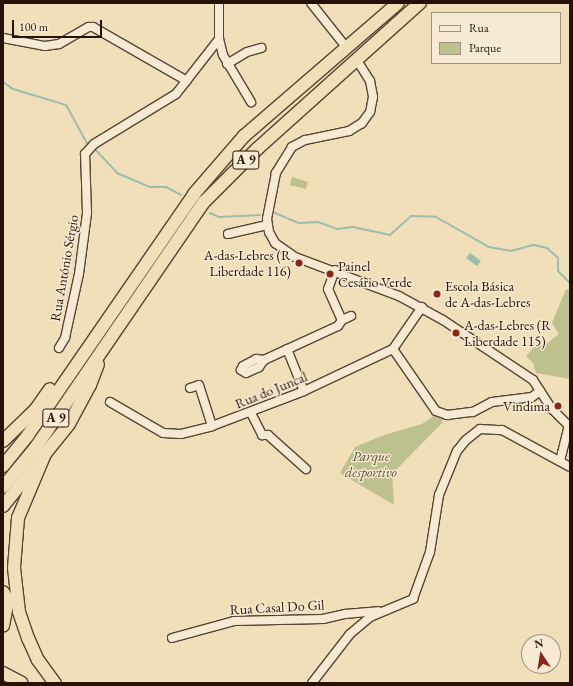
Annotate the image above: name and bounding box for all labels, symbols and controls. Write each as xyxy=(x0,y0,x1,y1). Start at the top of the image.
scale bar xyxy=(14,12,104,38)
legend xyxy=(431,12,561,64)
text: 100 m xyxy=(19,19,48,35)
text: Rua xyxy=(469,20,489,36)
text: Parque xyxy=(469,40,501,56)
road number: A 9 xyxy=(232,149,260,171)
street label: Rua António Sérgio xyxy=(46,213,82,323)
place label: A-das-Lebres (R Liberdade 116) xyxy=(204,247,291,280)
marker: A-das-Lebres (R Liberdade 116) xyxy=(294,258,304,268)
place label: Painel Cesário Verde xyxy=(338,258,412,290)
marker: Painel Cesário Verde xyxy=(325,269,335,279)
place label: Escola Básica de A-das-Lebres xyxy=(445,278,530,310)
marker: Escola Básica de A-das-Lebres xyxy=(432,289,442,299)
place label: A-das-Lebres (R Liberdade 115) xyxy=(464,317,551,350)
marker: A-das-Lebres (R Liberdade 115) xyxy=(451,328,461,338)
street label: Rua do Juncal xyxy=(232,368,310,412)
place label: Vindima xyxy=(503,398,550,414)
marker: Vindima xyxy=(553,401,563,411)
road number: A 9 xyxy=(42,407,70,429)
park label: Parque desportivo xyxy=(345,448,397,480)
street label: Rua Casal Do Gil xyxy=(229,596,325,618)
north arrow xyxy=(521,634,561,674)
text: N xyxy=(533,635,545,651)

